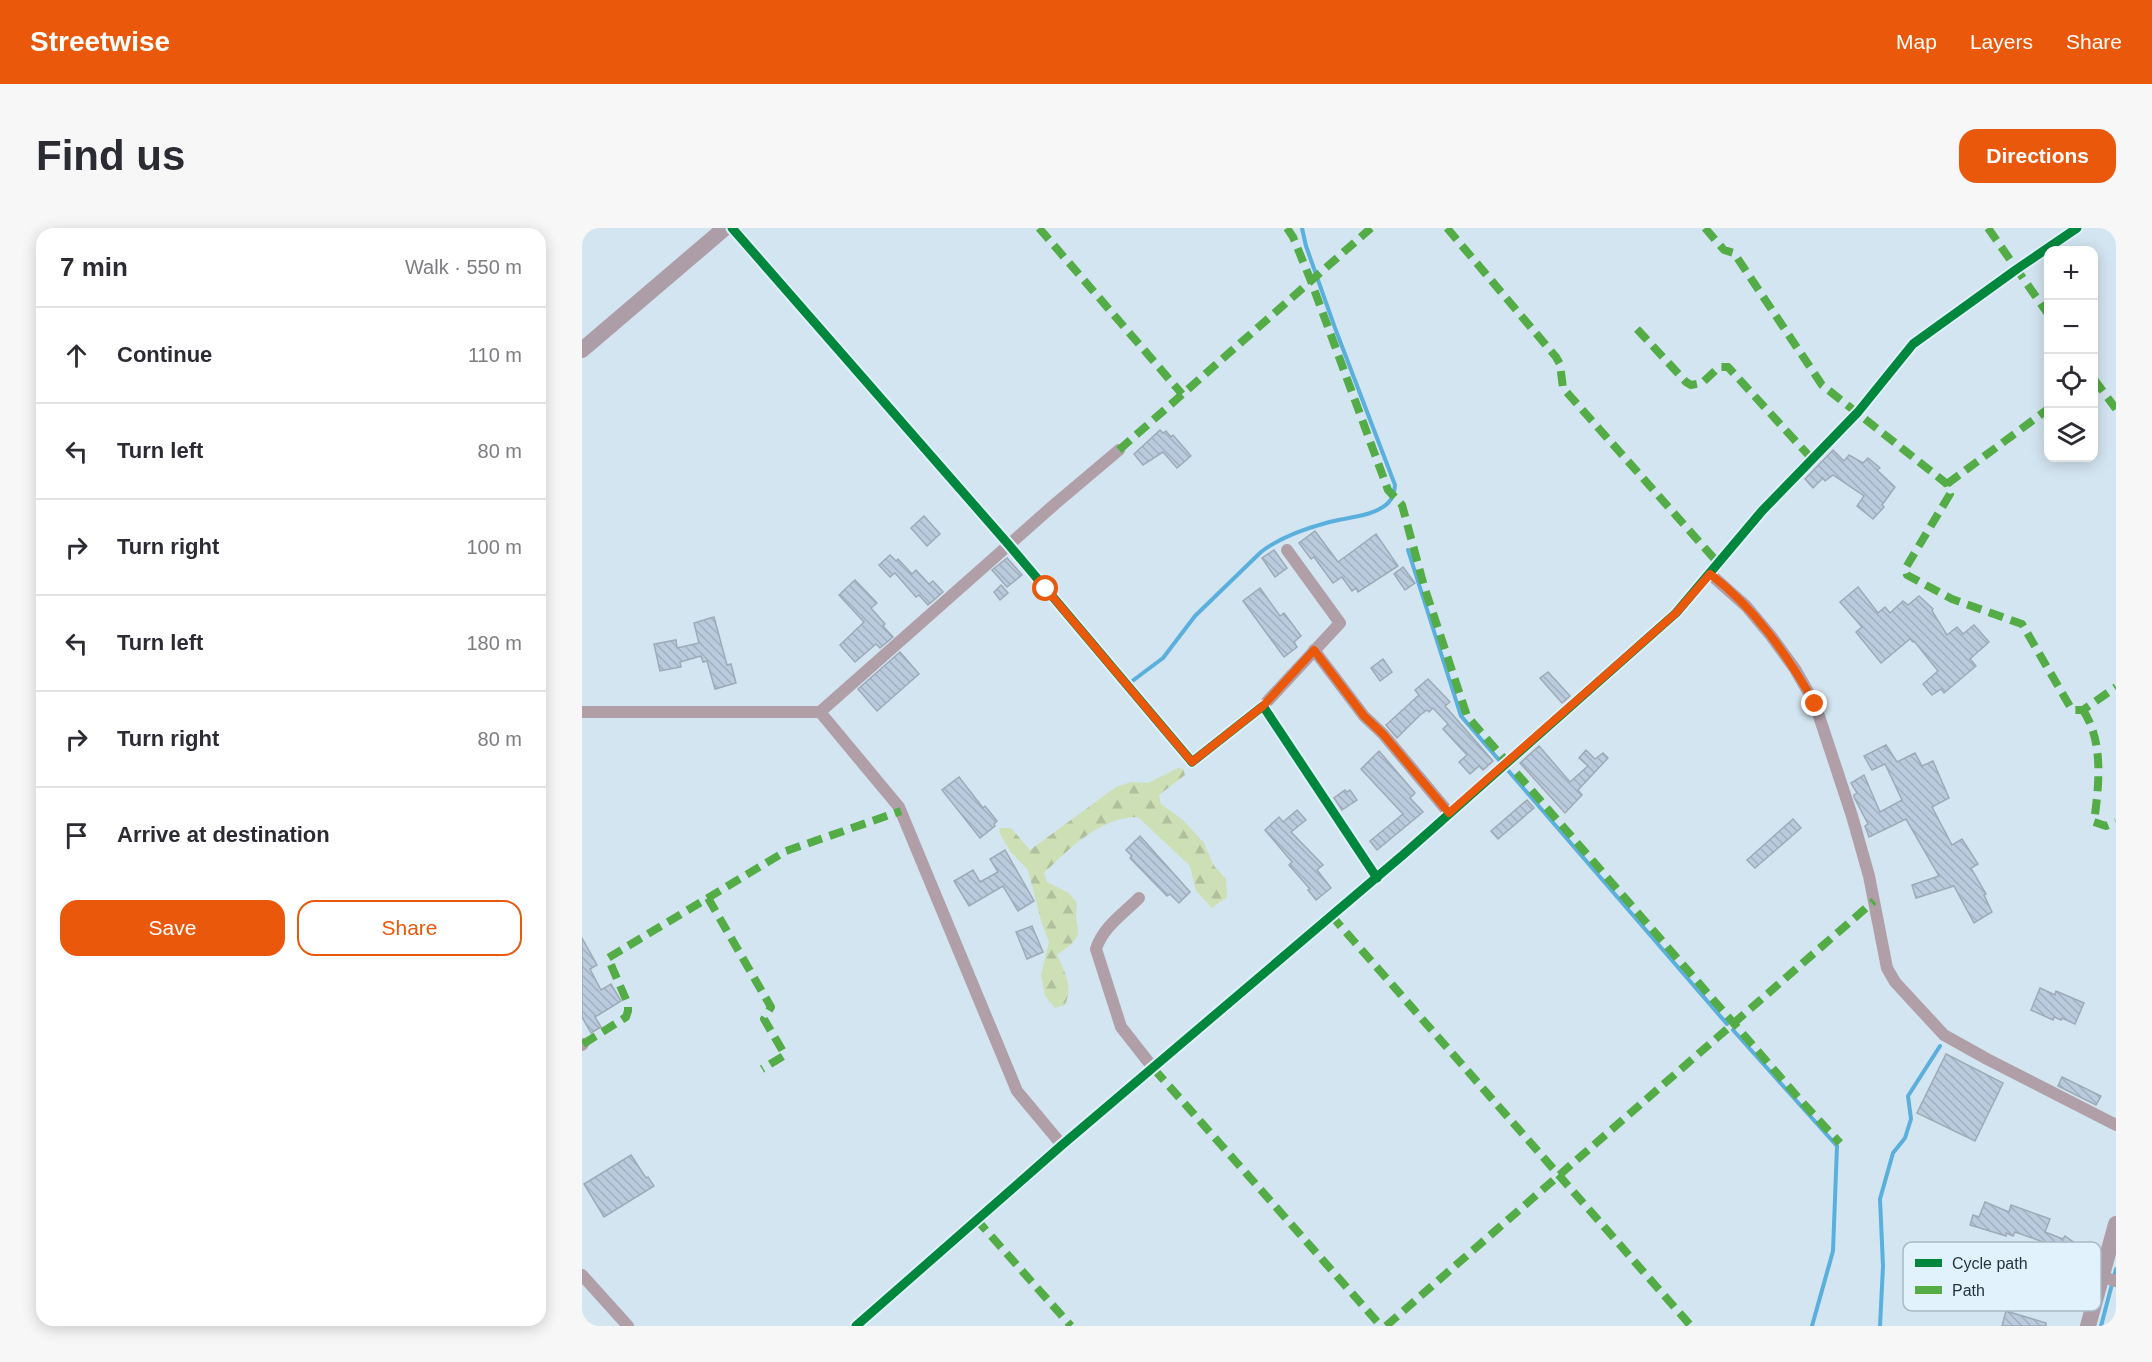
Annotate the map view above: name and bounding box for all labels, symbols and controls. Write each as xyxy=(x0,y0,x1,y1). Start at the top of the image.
text: Streetwise xyxy=(30,26,170,57)
text: Map xyxy=(1896,30,1937,53)
text: Layers xyxy=(1970,30,2033,53)
text: Share xyxy=(2066,30,2122,53)
button: Directions xyxy=(1959,129,2116,183)
text: Find us xyxy=(36,132,185,179)
map controls xyxy=(2044,246,2098,462)
button: + xyxy=(2044,246,2098,300)
text: 7 min xyxy=(60,252,128,282)
text: Walk · 550 m xyxy=(405,256,522,278)
button: − xyxy=(2044,300,2098,354)
icon: ahead xyxy=(60,339,93,372)
text: Continue xyxy=(117,342,212,367)
text: 110 m xyxy=(468,344,522,366)
button: locate xyxy=(2044,354,2098,408)
button: layers xyxy=(2044,408,2098,462)
icon: left xyxy=(60,435,93,468)
text: Turn left xyxy=(117,438,203,463)
text: 80 m xyxy=(478,440,522,462)
icon: right xyxy=(60,531,93,564)
text: Turn right xyxy=(117,534,219,559)
text: 100 m xyxy=(466,536,522,558)
route start xyxy=(1032,575,1058,601)
icon: left xyxy=(60,627,93,660)
text: Turn left xyxy=(117,630,203,655)
text: 180 m xyxy=(466,632,522,654)
route end xyxy=(1801,690,1827,716)
icon: right xyxy=(60,723,93,756)
text: Turn right xyxy=(117,726,219,751)
text: 80 m xyxy=(478,728,522,750)
icon: arrive xyxy=(60,819,93,852)
text: Arrive at destination xyxy=(117,822,330,847)
button: Save xyxy=(60,900,285,956)
button: Share xyxy=(297,900,522,956)
legend xyxy=(1903,1242,2101,1311)
text: Cycle path xyxy=(1952,1255,2028,1272)
text: Path xyxy=(1952,1282,1985,1299)

